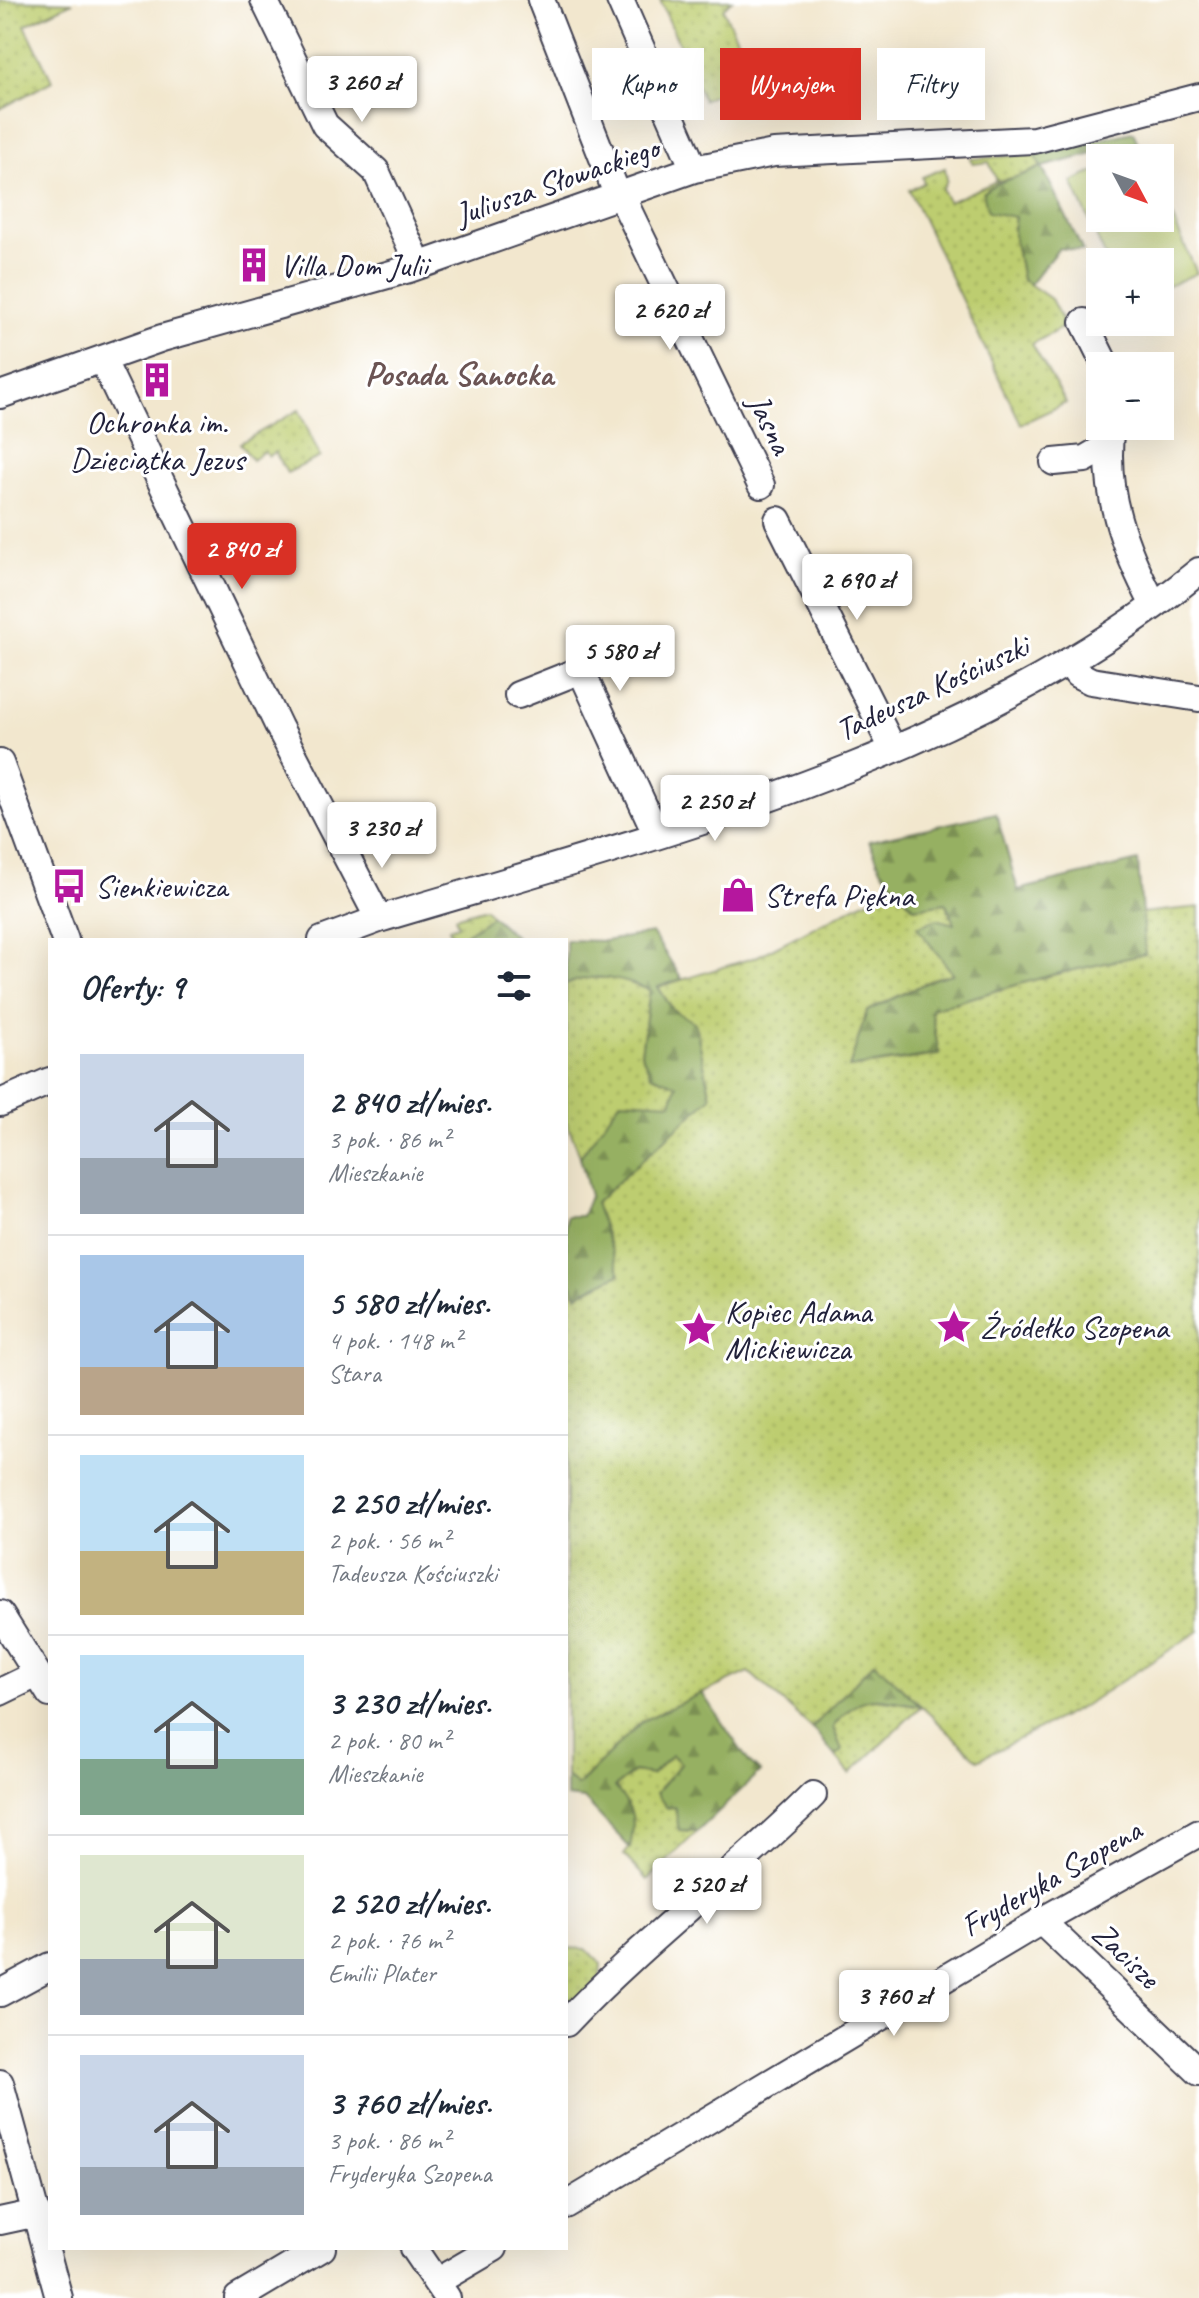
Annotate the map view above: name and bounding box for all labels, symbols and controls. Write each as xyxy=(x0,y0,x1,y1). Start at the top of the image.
chip: Kupno xyxy=(592,48,704,120)
chip: Wynajem xyxy=(720,48,861,120)
chip: Filtry xyxy=(877,48,985,120)
pin: 3 260 zł xyxy=(279,56,445,124)
text: 3 260 zł xyxy=(325,65,399,98)
street label: Juliusza Słowackiego xyxy=(448,126,668,236)
north arrow xyxy=(1086,144,1174,232)
map controls xyxy=(1086,144,1174,440)
place label: Villa Dom Julii xyxy=(280,245,432,286)
building icon: Villa Dom Julii xyxy=(235,246,273,284)
button: + xyxy=(1086,248,1174,336)
pin: 2 620 zł xyxy=(587,284,753,352)
text: 2 620 zł xyxy=(633,293,707,326)
district label: Posada Sanocka xyxy=(365,352,556,395)
button: − xyxy=(1086,352,1174,440)
building icon: Ochronka im. Dzieciątka Jezus xyxy=(138,361,176,399)
street label: Jasna xyxy=(737,386,803,463)
place label: Ochronka im. Dzieciątka Jezus xyxy=(70,402,247,480)
pin: 2 840 zł xyxy=(159,523,325,591)
text: 2 840 zł xyxy=(205,532,279,565)
pin: 2 690 zł xyxy=(774,554,940,622)
text: 2 690 zł xyxy=(820,563,894,596)
street label: Tadeusza Kościuszki xyxy=(829,624,1039,751)
pin: 5 580 zł xyxy=(537,625,703,693)
text: 5 580 zł xyxy=(584,634,656,667)
pin: 2 250 zł xyxy=(632,775,798,843)
text: 2 250 zł xyxy=(678,784,752,817)
pin: 3 230 zł xyxy=(299,802,465,870)
text: 3 230 zł xyxy=(345,811,419,844)
place label: Sienkiewicza xyxy=(95,866,230,907)
bus stop icon: Sienkiewicza xyxy=(50,867,88,905)
place label: Strefa Piękna xyxy=(764,875,916,916)
shop icon: Strefa Piękna xyxy=(719,876,757,914)
icon: filters xyxy=(492,964,536,1008)
text: Oferty: 9 xyxy=(80,965,184,1008)
text: 2 840 zł/mies. xyxy=(328,1080,491,1123)
icon: home xyxy=(144,1086,240,1182)
text: 3 pok. · 86 m² xyxy=(328,1123,450,1156)
text: Mieszkanie xyxy=(328,1156,423,1189)
text: 5 580 zł/mies. xyxy=(328,1281,490,1324)
icon: home xyxy=(144,1287,240,1383)
place label: Kopiec Adama Mickiewicza xyxy=(725,1291,874,1369)
place label: Źródełko Szopena xyxy=(980,1307,1171,1348)
place icon: Źródełko Szopena xyxy=(935,1308,973,1346)
place icon: Kopiec Adama Mickiewicza xyxy=(680,1310,718,1348)
text: 4 pok. · 148 m² xyxy=(328,1324,461,1357)
text: Stara xyxy=(328,1357,381,1390)
text: 2 250 zł/mies. xyxy=(328,1481,491,1524)
icon: home xyxy=(144,1487,240,1583)
text: 2 pok. · 56 m² xyxy=(328,1524,450,1557)
text: Tadeusza Kościuszki xyxy=(328,1557,497,1590)
text: 3 230 zł/mies. xyxy=(328,1681,491,1724)
icon: home xyxy=(144,1687,240,1783)
text: 2 pok. · 80 m² xyxy=(328,1724,450,1757)
text: Mieszkanie xyxy=(328,1757,423,1790)
street label: Fryderyka Szopena xyxy=(953,1809,1150,1946)
pin: 2 520 zł xyxy=(624,1858,790,1926)
text: 2 520 zł xyxy=(670,1867,744,1900)
text: 2 520 zł/mies. xyxy=(328,1881,491,1924)
icon: home xyxy=(144,1887,240,1983)
street label: Zacisze xyxy=(1083,1913,1170,1999)
text: 2 pok. · 76 m² xyxy=(328,1924,450,1957)
text: Emilii Plater xyxy=(328,1957,436,1990)
pin: 3 760 zł xyxy=(811,1970,977,2038)
text: 3 760 zł xyxy=(857,1979,931,2012)
text: 3 760 zł/mies. xyxy=(328,2081,492,2124)
icon: home xyxy=(144,2087,240,2183)
text: 3 pok. · 86 m² xyxy=(328,2124,450,2157)
text: Fryderyka Szopena xyxy=(328,2157,492,2190)

